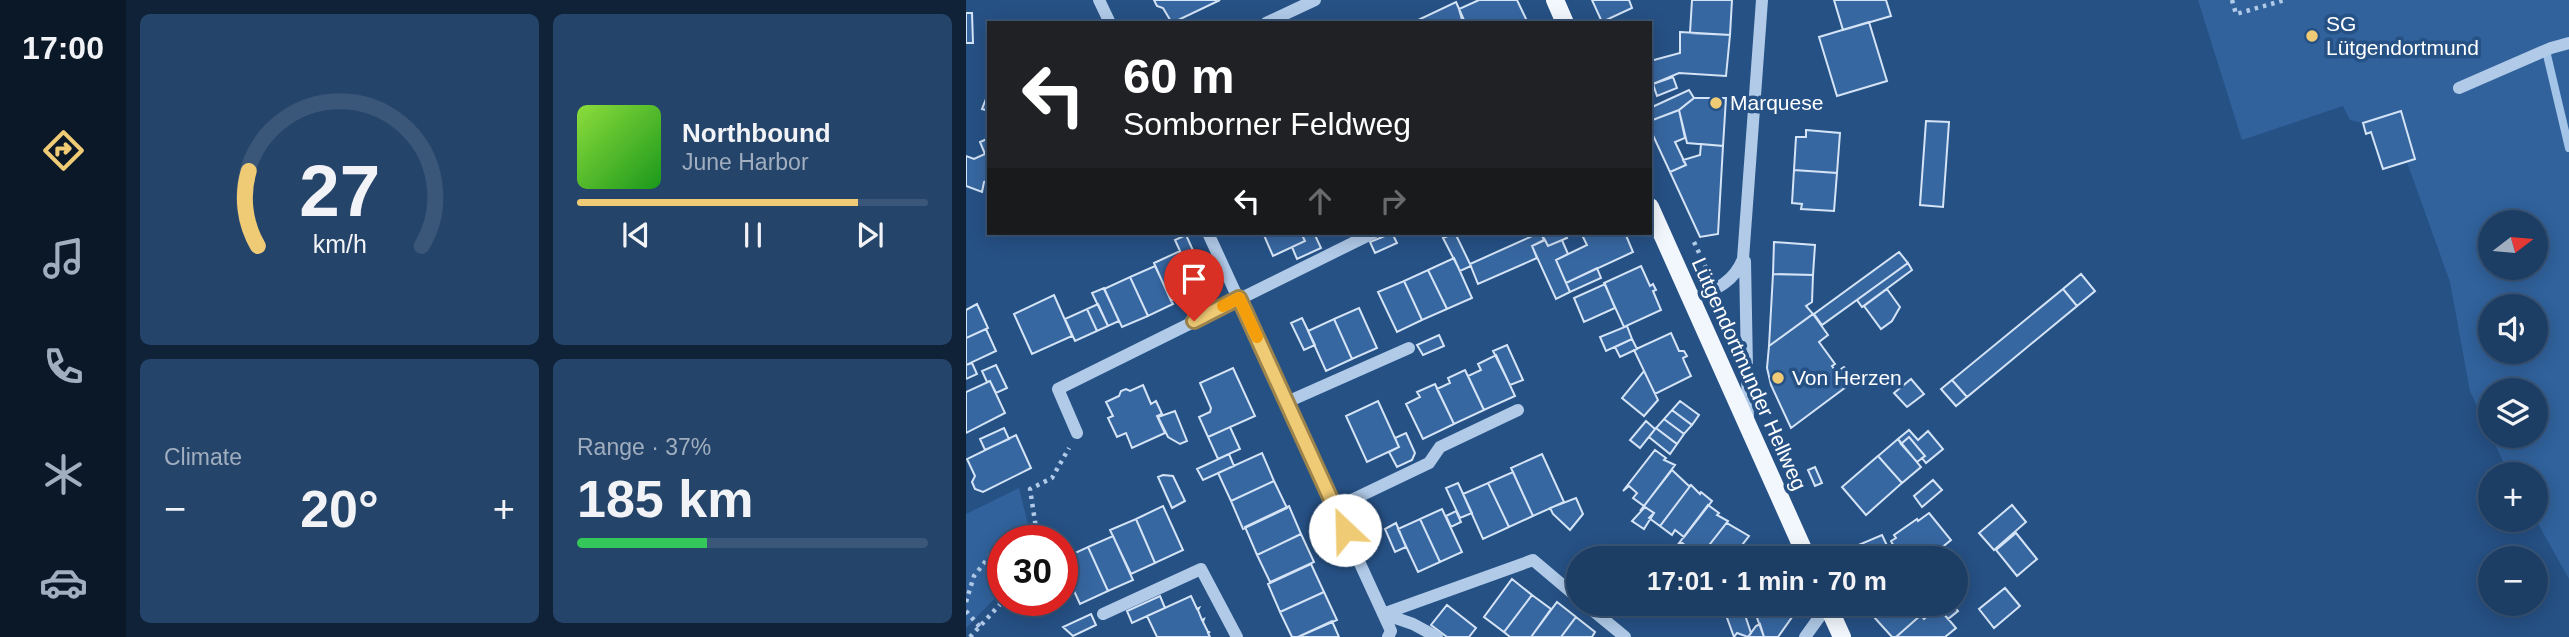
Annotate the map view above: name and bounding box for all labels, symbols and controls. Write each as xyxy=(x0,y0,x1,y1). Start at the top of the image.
place label: SG Lütgendortmund xyxy=(2326,12,2479,59)
marker: SG Lütgendortmund xyxy=(2304,28,2320,44)
text: 17:00 xyxy=(22,30,104,66)
icon: left xyxy=(1008,49,1099,140)
text: 60 m xyxy=(1123,49,1235,103)
place label: Marquese xyxy=(1730,91,1823,114)
marker: Marquese xyxy=(1708,95,1724,111)
text: Somborner Feldweg xyxy=(1123,106,1411,142)
text: Northbound xyxy=(682,118,831,148)
icon: directions xyxy=(39,126,88,175)
text: June Harbor xyxy=(682,149,809,175)
text: 27 xyxy=(299,150,380,231)
icon: left xyxy=(1228,182,1266,220)
icon: ahead xyxy=(1301,182,1339,220)
icon: right xyxy=(1374,182,1412,220)
north arrow xyxy=(2478,210,2548,280)
map controls xyxy=(2478,210,2548,616)
icon: previous xyxy=(617,216,655,254)
icon: pause xyxy=(734,216,772,254)
icon: next xyxy=(851,216,889,254)
text: km/h xyxy=(312,230,367,258)
icon: music xyxy=(39,234,88,283)
pin xyxy=(1164,249,1224,321)
street label: Lütgendortmunder Hellweg xyxy=(1688,254,1811,494)
icon: arrive xyxy=(1175,260,1213,298)
button: sound xyxy=(2478,294,2548,364)
icon: phone xyxy=(39,342,88,391)
place label: Von Herzen xyxy=(1792,366,1902,389)
marker: Von Herzen xyxy=(1770,370,1786,386)
button: layers xyxy=(2478,378,2548,448)
text: Range · 37% xyxy=(577,434,711,460)
text: Climate xyxy=(164,444,242,470)
icon: climate xyxy=(39,450,88,499)
button: + xyxy=(2478,462,2548,532)
text: 185 km xyxy=(577,470,753,528)
text: 20° xyxy=(300,480,379,538)
text: − xyxy=(164,488,186,530)
text: + xyxy=(493,488,515,530)
position arrow xyxy=(1308,493,1382,567)
speed limit sign: 30 xyxy=(987,525,1078,616)
button: − xyxy=(2478,546,2548,616)
icon: car xyxy=(39,558,88,607)
text: 17:01 · 1 min · 70 m xyxy=(1647,566,1887,596)

